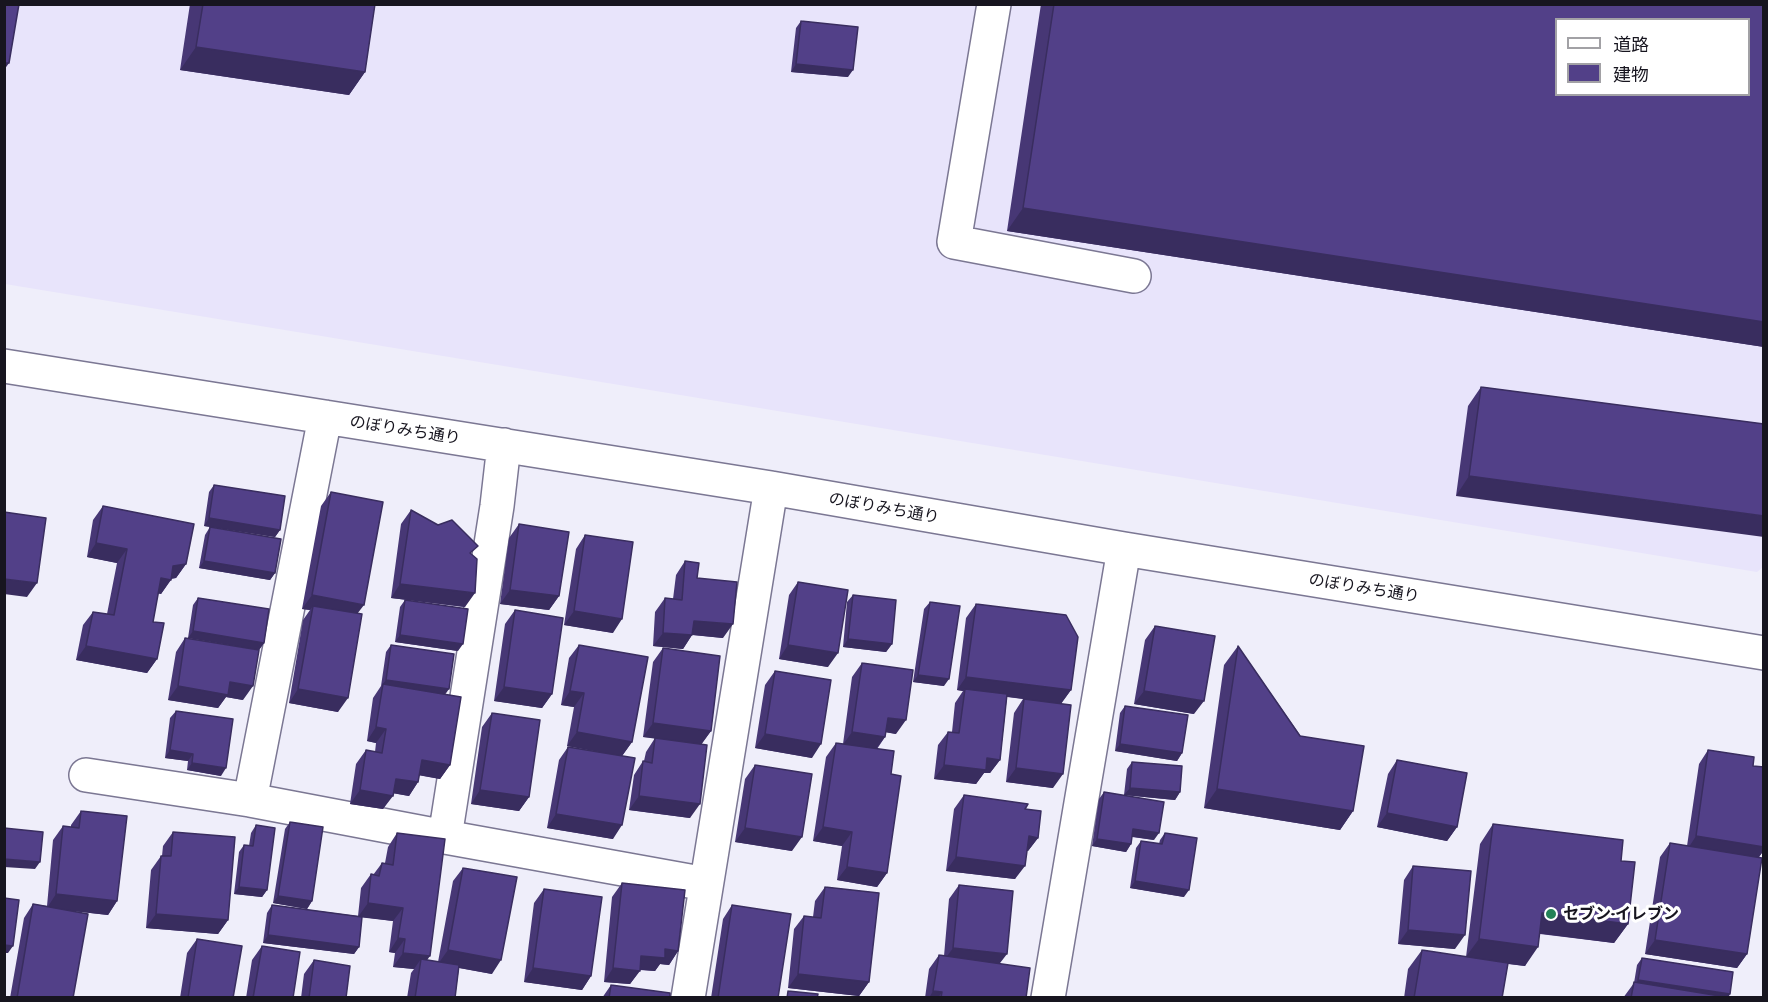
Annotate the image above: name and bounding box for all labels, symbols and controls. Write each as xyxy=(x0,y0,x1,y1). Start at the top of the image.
legend xyxy=(1555,18,1750,96)
text: 道路 xyxy=(1613,34,1649,55)
text: 建物 xyxy=(1613,64,1649,85)
street label: のぼりみち通り xyxy=(348,412,462,448)
street label: のぼりみち通り xyxy=(827,489,941,527)
street label: のぼりみち通り xyxy=(1307,570,1421,606)
place label: セブン-イレブン xyxy=(1563,904,1679,924)
marker: セブン-イレブン xyxy=(1544,907,1558,921)

